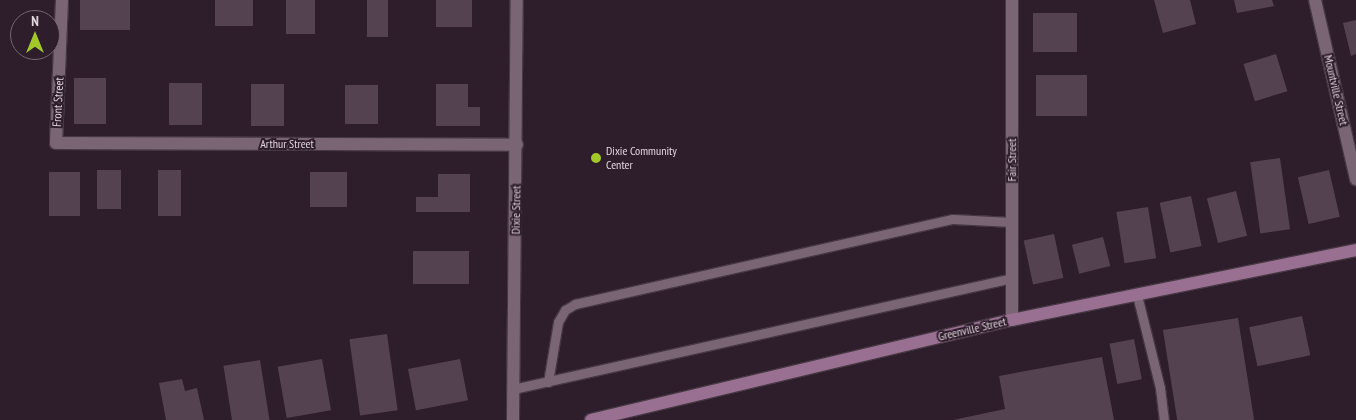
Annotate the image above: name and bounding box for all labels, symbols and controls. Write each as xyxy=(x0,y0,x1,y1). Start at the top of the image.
north arrow xyxy=(10,10,60,60)
text: N xyxy=(31,12,39,30)
street label: Mountville Street xyxy=(1321,53,1351,127)
street label: Front Street xyxy=(50,77,66,127)
street label: Arthur Street xyxy=(260,137,314,151)
street label: Fair Street xyxy=(1005,138,1019,182)
place label: Dixie Community Center xyxy=(606,144,677,172)
marker: Dixie Community Center xyxy=(590,152,602,164)
street label: Dixie Street xyxy=(508,185,524,235)
street label: Greenville Street xyxy=(937,314,1007,344)

